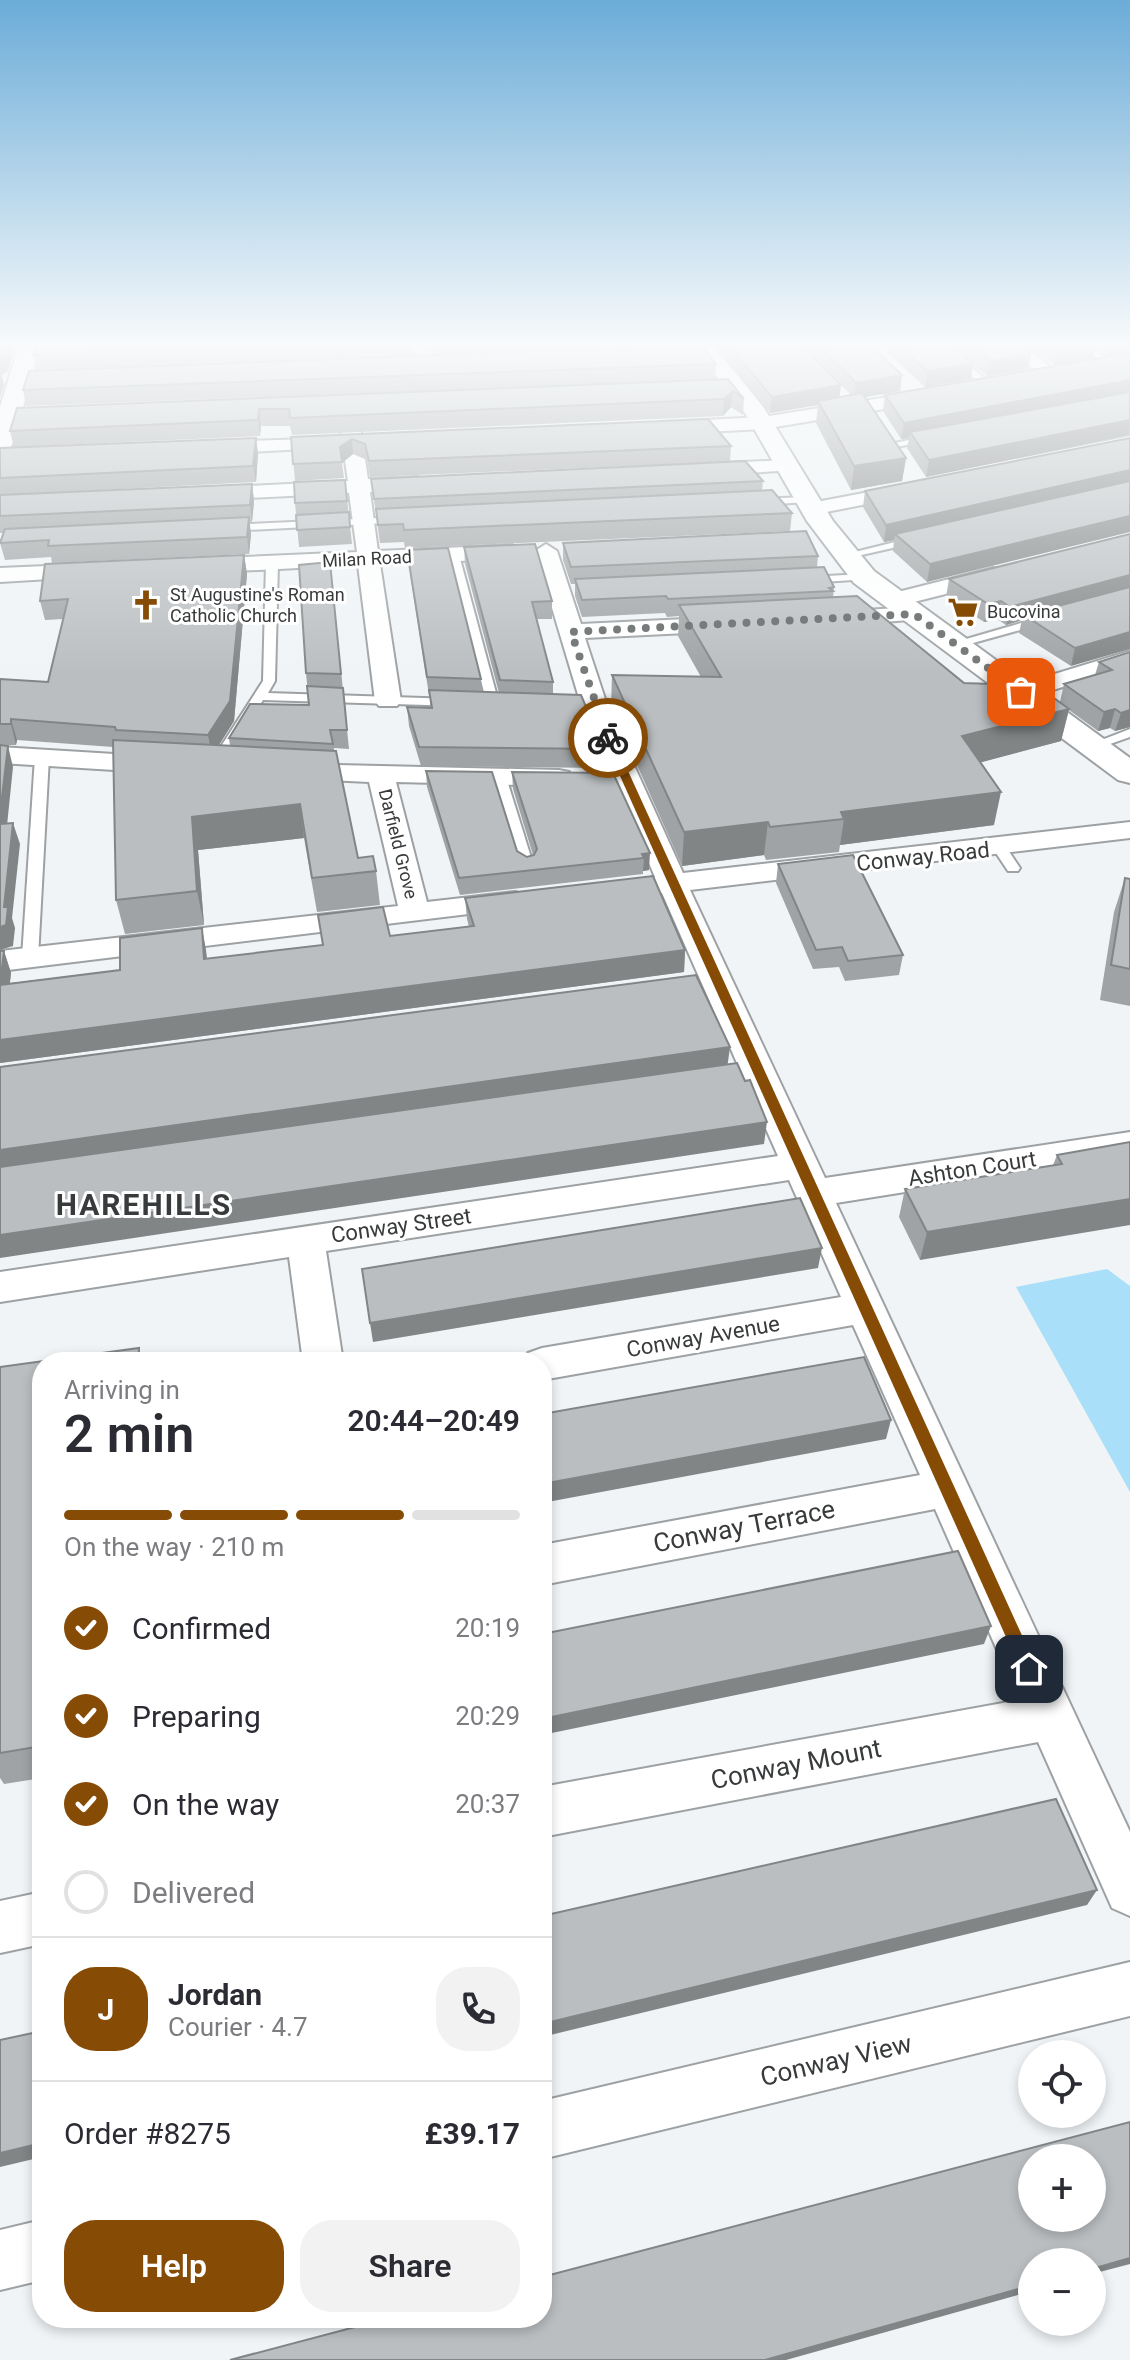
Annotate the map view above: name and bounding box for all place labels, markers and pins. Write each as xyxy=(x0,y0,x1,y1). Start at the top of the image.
place label: St Augustine's Roman Catholic Church xyxy=(170,584,345,626)
church icon: St Augustine's Roman Catholic Church xyxy=(129,588,163,622)
supermarket icon: Bucovina xyxy=(946,595,980,629)
place label: Bucovina xyxy=(987,601,1061,622)
pin xyxy=(987,658,1055,726)
pin xyxy=(995,1635,1063,1703)

